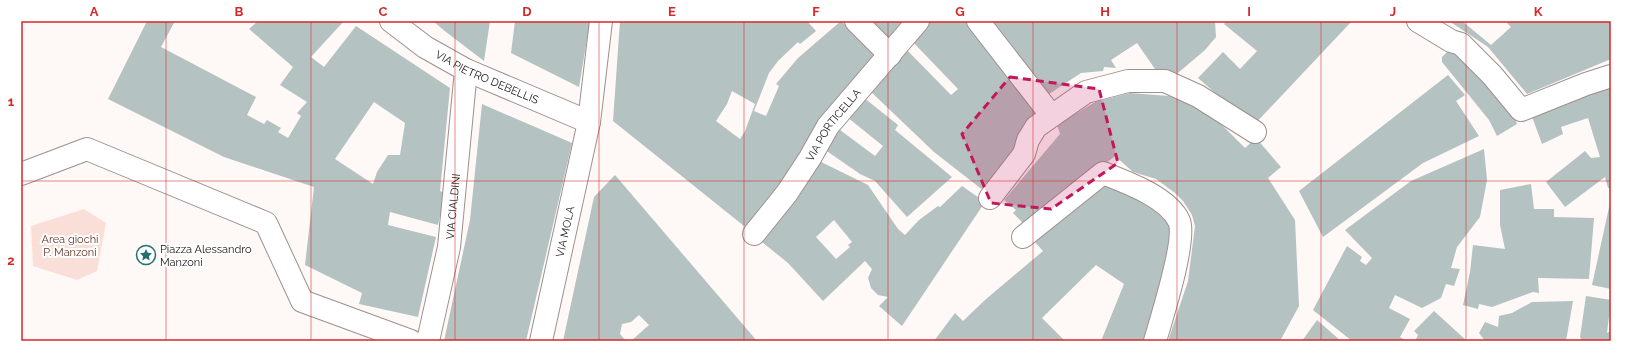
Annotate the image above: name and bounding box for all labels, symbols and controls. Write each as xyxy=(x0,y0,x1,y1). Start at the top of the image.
text: A xyxy=(90,4,99,19)
text: B xyxy=(235,4,244,19)
text: C xyxy=(379,4,388,19)
text: D xyxy=(522,4,532,19)
text: E xyxy=(668,4,676,19)
text: F xyxy=(812,4,820,19)
text: G xyxy=(955,4,965,19)
text: H xyxy=(1100,4,1110,19)
text: I xyxy=(1247,4,1251,19)
text: J xyxy=(1390,4,1396,19)
text: K xyxy=(1534,4,1543,19)
street label: VIA PIETRO DEBELLIS xyxy=(433,48,541,107)
street label: VIA PORTICELLA xyxy=(803,86,864,164)
text: 1 xyxy=(8,94,15,109)
street label: VIA CIALDINI xyxy=(443,173,463,240)
street label: VIA MOLA xyxy=(553,204,577,258)
park label: Area giochi P. Manzoni xyxy=(42,233,98,259)
place label: Piazza Alessandro Manzoni xyxy=(160,243,252,269)
place icon: Piazza Alessandro Manzoni xyxy=(135,244,157,266)
text: 2 xyxy=(7,253,15,268)

